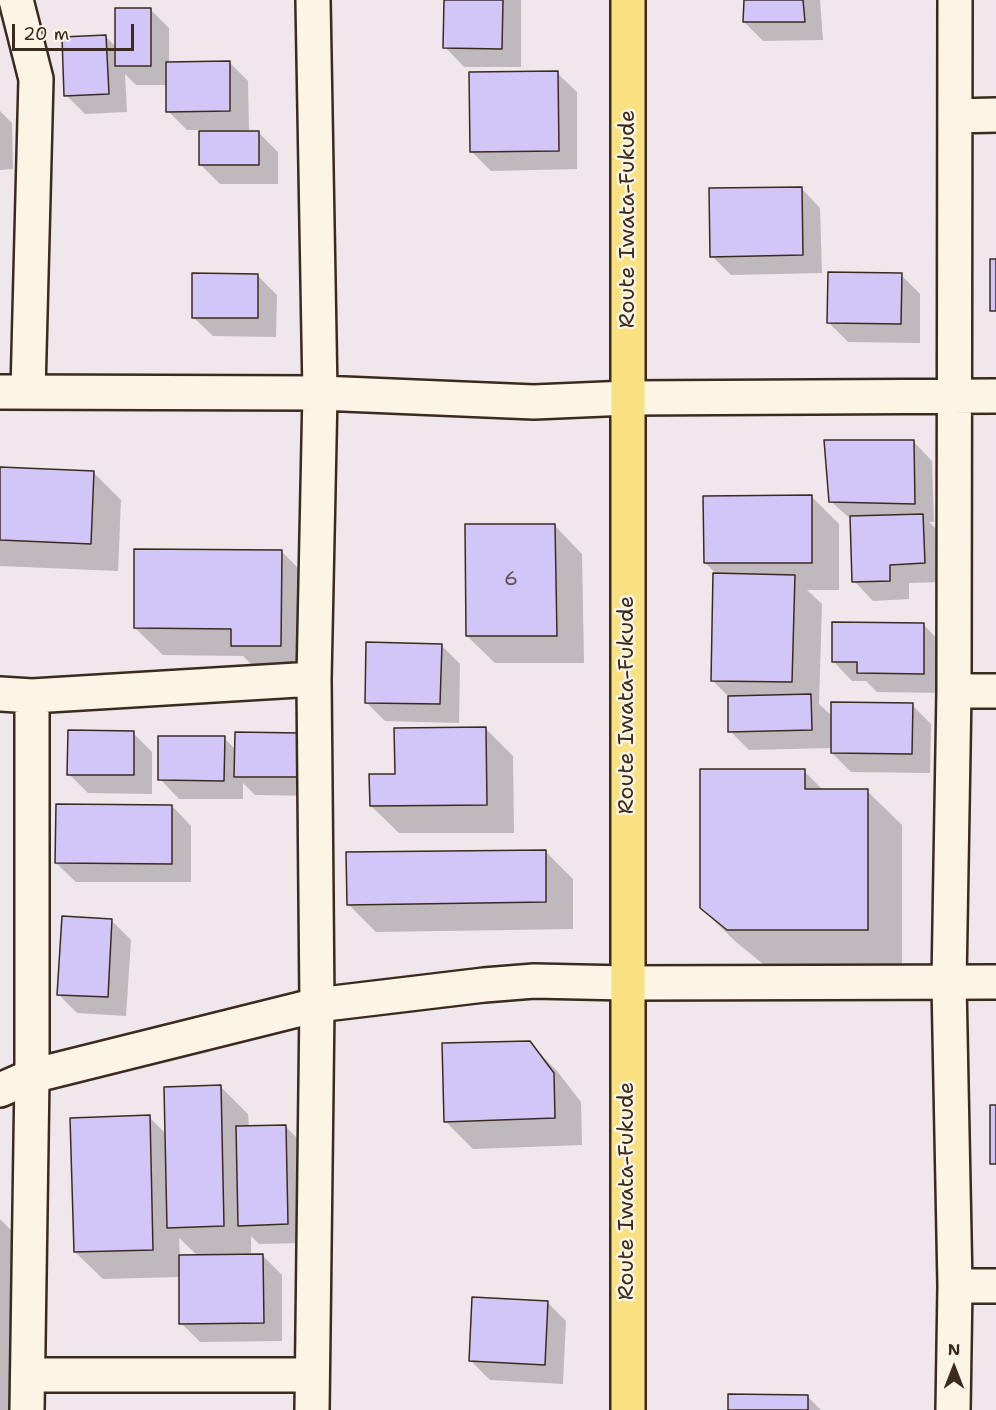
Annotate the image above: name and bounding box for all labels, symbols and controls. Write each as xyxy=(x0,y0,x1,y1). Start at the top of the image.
scale bar xyxy=(15,12,136,50)
text: 20 m xyxy=(23,22,69,46)
street label: Route Iwata-Fukude xyxy=(615,110,641,328)
house number: 6 xyxy=(504,568,518,592)
street label: Route Iwata-Fukude xyxy=(614,596,640,814)
street label: Route Iwata-Fukude xyxy=(614,1082,640,1300)
north arrow xyxy=(924,1338,984,1398)
text: N xyxy=(948,1339,960,1360)

